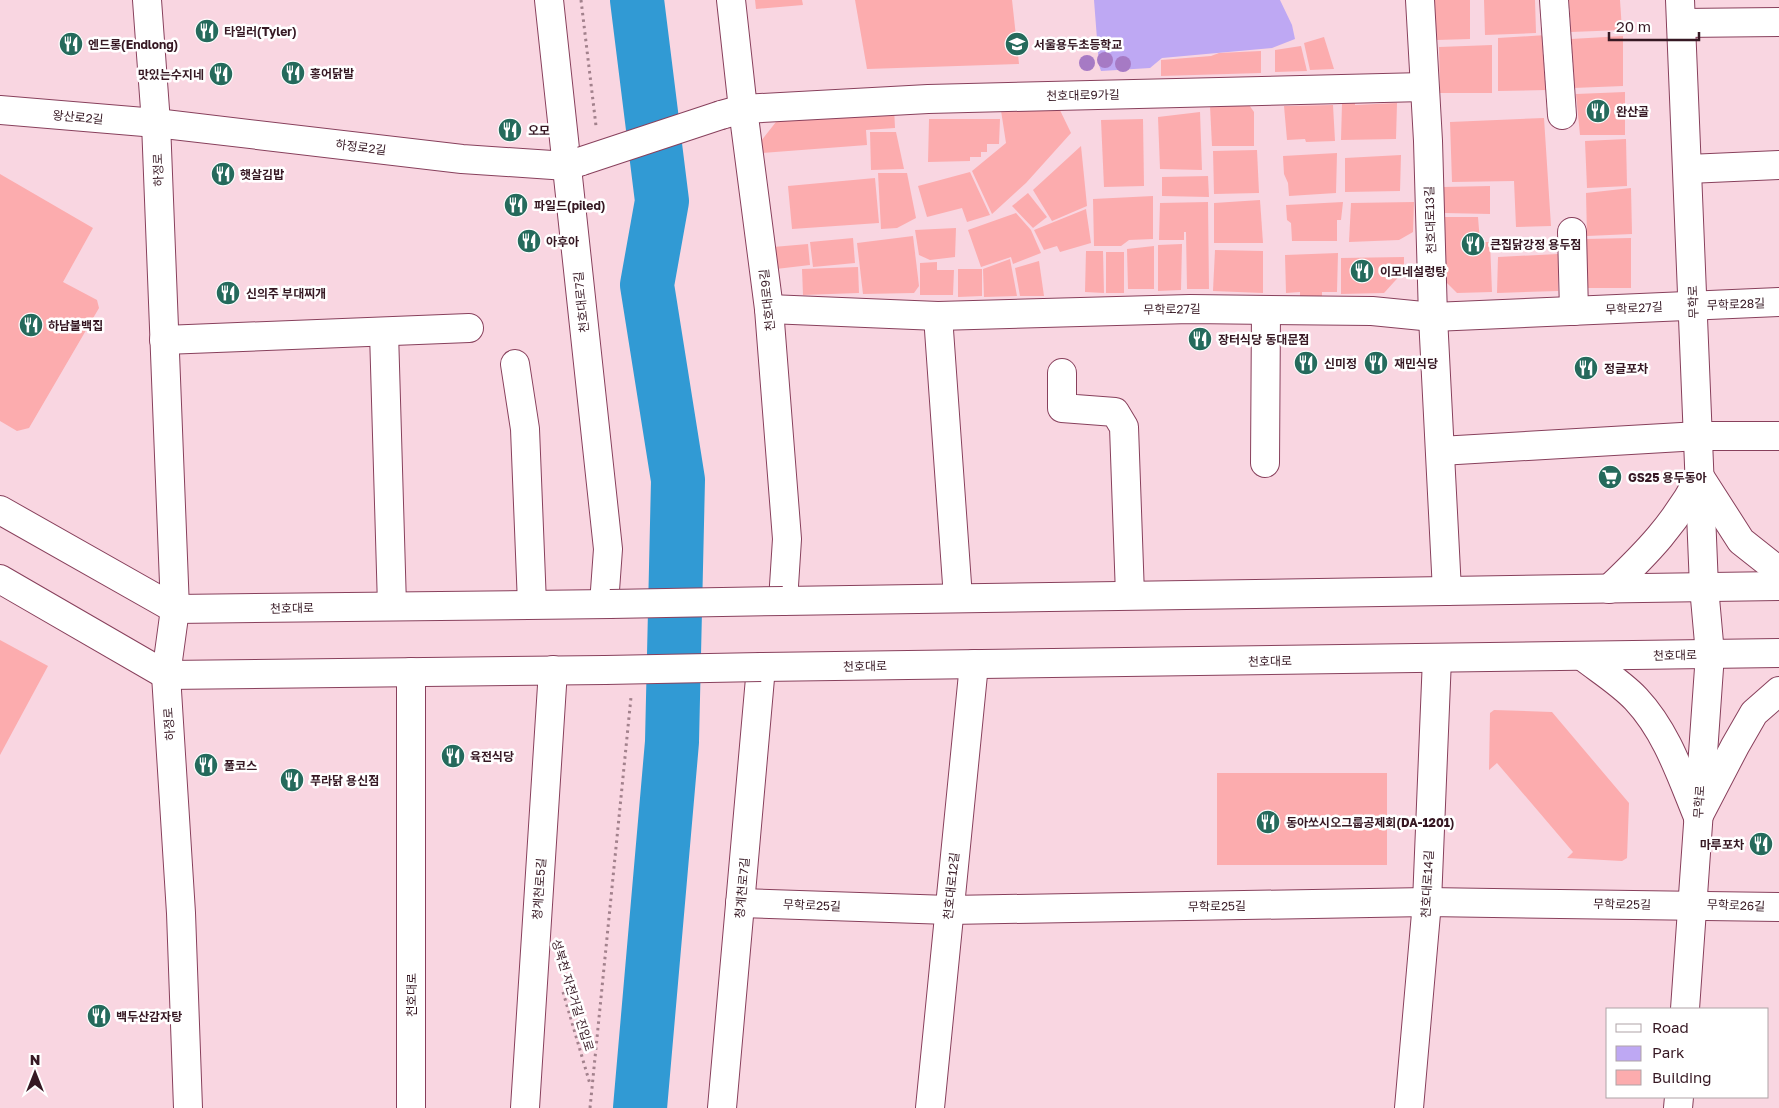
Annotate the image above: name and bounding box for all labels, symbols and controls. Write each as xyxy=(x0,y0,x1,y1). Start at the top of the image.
scale bar xyxy=(1609,10,1699,42)
text: 20 m xyxy=(1616,17,1651,35)
restaurant icon: 타일러(Tyler) xyxy=(194,18,220,44)
place label: 타일러(Tyler) xyxy=(224,24,297,39)
restaurant icon: 엔드롱(Endlong) xyxy=(58,31,84,57)
school or university icon: 서울용두초등학교 xyxy=(1004,31,1030,57)
place label: 엔드롱(Endlong) xyxy=(88,37,178,52)
place label: 서울용두초등학교 xyxy=(1034,37,1122,52)
restaurant icon: 홍어닭발 xyxy=(280,60,306,86)
restaurant icon: 맛있는수지네 xyxy=(208,61,234,87)
place label: 홍어닭발 xyxy=(310,66,354,81)
place label: 맛있는수지네 xyxy=(138,67,204,82)
street label: 천호대로9가길 xyxy=(1046,87,1120,103)
restaurant icon: 완산골 xyxy=(1585,98,1611,124)
place label: 완산골 xyxy=(1616,104,1649,119)
street label: 왕산로2길 xyxy=(52,107,104,127)
restaurant icon: 오모 xyxy=(497,117,523,143)
place label: 오모 xyxy=(528,123,550,138)
street label: 하정로2길 xyxy=(335,136,387,158)
street label: 하정로 xyxy=(150,153,166,187)
restaurant icon: 햇살김밥 xyxy=(210,161,236,187)
place label: 햇살김밥 xyxy=(240,167,284,182)
street label: 천호대로13길 xyxy=(1421,186,1439,254)
restaurant icon: 파일드(piled) xyxy=(503,192,529,218)
place label: 파일드(piled) xyxy=(534,198,605,213)
restaurant icon: 아후아 xyxy=(516,228,542,254)
restaurant icon: 큰집닭강정 용두점 xyxy=(1460,231,1486,257)
place label: 아후아 xyxy=(546,234,579,249)
place label: 큰집닭강정 용두점 xyxy=(1490,237,1581,252)
restaurant icon: 이모네설렁탕 xyxy=(1349,258,1375,284)
place label: 이모네설렁탕 xyxy=(1380,264,1446,279)
street label: 천호대로9길 xyxy=(756,268,778,332)
street label: 천호대로7길 xyxy=(570,271,592,333)
restaurant icon: 신의주 부대찌개 xyxy=(215,280,241,306)
street label: 무학로 xyxy=(1685,285,1701,319)
place label: 신의주 부대찌개 xyxy=(246,286,326,301)
street label: 무학로28길 xyxy=(1707,295,1765,313)
street label: 무학로27길 xyxy=(1605,299,1663,317)
street label: 무학로27길 xyxy=(1143,301,1201,317)
restaurant icon: 하남불백집 xyxy=(18,312,44,338)
place label: 하남불백집 xyxy=(48,318,103,333)
restaurant icon: 장터식당 동대문점 xyxy=(1187,326,1213,352)
place label: 장터식당 동대문점 xyxy=(1218,332,1309,347)
restaurant icon: 신미정 xyxy=(1293,350,1319,376)
restaurant icon: 재민식당 xyxy=(1363,350,1389,376)
restaurant icon: 정글포차 xyxy=(1573,355,1599,381)
place label: 신미정 xyxy=(1324,356,1357,371)
place label: 재민식당 xyxy=(1394,356,1438,371)
place label: 정글포차 xyxy=(1604,361,1648,376)
supermarket icon: GS25 용두동아 xyxy=(1597,464,1623,490)
place label: GS25 용두동아 xyxy=(1628,470,1707,485)
street label: 천호대로 xyxy=(270,600,314,616)
street label: 천호대로 xyxy=(1653,647,1697,663)
street label: 천호대로 xyxy=(1248,653,1292,669)
street label: 천호대로 xyxy=(843,658,887,674)
street label: 하정로 xyxy=(160,707,178,741)
restaurant icon: 육전식당 xyxy=(440,743,466,769)
place label: 육전식당 xyxy=(470,749,514,764)
restaurant icon: 풀코스 xyxy=(193,752,219,778)
place label: 풀코스 xyxy=(224,758,257,773)
restaurant icon: 푸라닭 용신점 xyxy=(279,767,305,793)
place label: 푸라닭 용신점 xyxy=(310,773,379,788)
street label: 무학로 xyxy=(1690,785,1708,819)
restaurant icon: 동아쏘시오그룹공제회(DA-1201) xyxy=(1255,809,1281,835)
place label: 동아쏘시오그룹공제회(DA-1201) xyxy=(1286,815,1454,830)
restaurant icon: 마루포차 xyxy=(1748,831,1774,857)
place label: 마루포차 xyxy=(1700,837,1744,852)
street label: 천호대로14길 xyxy=(1418,849,1436,919)
street label: 천호대로12길 xyxy=(940,851,962,921)
street label: 청계천로5길 xyxy=(529,857,549,921)
street label: 청계천로7길 xyxy=(732,857,752,919)
street label: 무학로25길 xyxy=(783,896,841,914)
street label: 무학로25길 xyxy=(1593,896,1651,912)
street label: 무학로26길 xyxy=(1707,896,1765,914)
street label: 무학로25길 xyxy=(1188,898,1246,914)
street label: 성북천 자전거길 진입로 xyxy=(549,937,597,1053)
street label: 천호대로 xyxy=(404,973,419,1017)
restaurant icon: 백두산감자탕 xyxy=(86,1003,112,1029)
legend xyxy=(1606,1008,1769,1098)
place label: 백두산감자탕 xyxy=(116,1009,182,1024)
text: Road xyxy=(1652,1018,1689,1036)
text: Park xyxy=(1652,1043,1685,1061)
north arrow xyxy=(10,1048,60,1098)
text: N xyxy=(30,1051,40,1068)
text: Building xyxy=(1652,1068,1712,1086)

